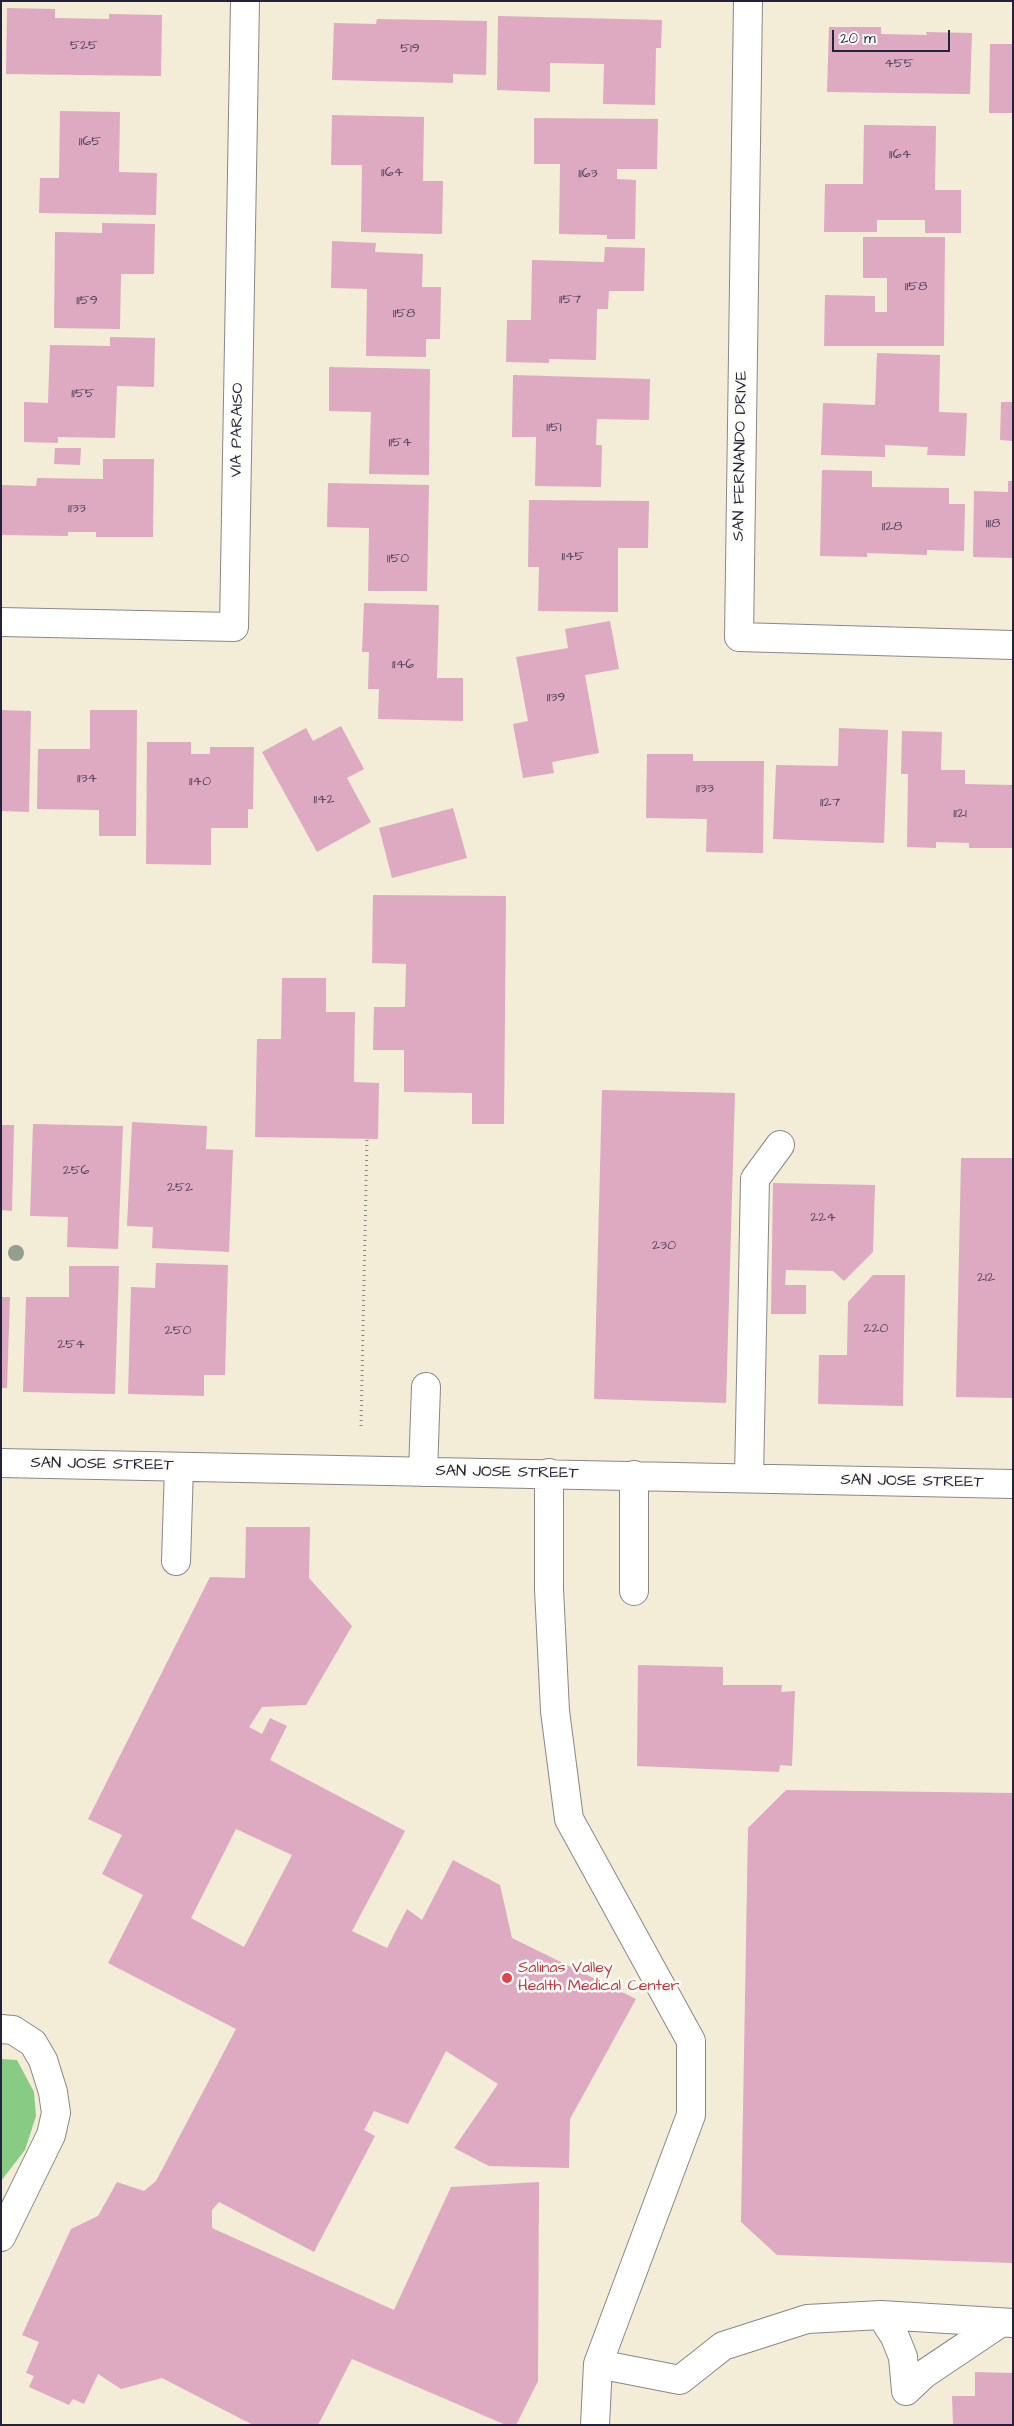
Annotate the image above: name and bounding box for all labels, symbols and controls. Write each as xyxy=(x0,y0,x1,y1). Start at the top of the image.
scale bar xyxy=(834,20,952,52)
text: 20 m xyxy=(840,28,876,49)
house number: 525 xyxy=(70,38,98,54)
house number: 519 xyxy=(400,41,420,57)
house number: 455 xyxy=(884,56,914,72)
house number: 1165 xyxy=(79,134,101,150)
house number: 1164 xyxy=(889,147,911,163)
house number: 1164 xyxy=(381,165,403,181)
house number: 1163 xyxy=(578,166,598,182)
house number: 1158 xyxy=(905,279,927,295)
house number: 1157 xyxy=(559,292,581,308)
house number: 1159 xyxy=(76,293,98,309)
house number: 1158 xyxy=(393,306,415,322)
street label: SAN FERNANDO DRIVE xyxy=(730,371,752,541)
street label: VIA PARAISO xyxy=(228,383,248,477)
house number: 1155 xyxy=(71,386,95,402)
house number: 1151 xyxy=(546,420,562,436)
house number: 1154 xyxy=(388,435,412,451)
house number: 1133 xyxy=(68,501,86,517)
house number: 1118 xyxy=(986,516,1000,532)
house number: 1128 xyxy=(882,519,902,535)
house number: 1145 xyxy=(561,549,585,565)
house number: 1150 xyxy=(387,551,409,567)
house number: 1146 xyxy=(392,657,414,673)
house number: 1139 xyxy=(547,690,565,706)
house number: 1134 xyxy=(77,771,97,787)
house number: 1140 xyxy=(189,774,211,790)
house number: 1133 xyxy=(696,781,714,797)
house number: 1142 xyxy=(313,792,335,808)
house number: 1127 xyxy=(820,795,840,811)
house number: 1121 xyxy=(953,806,967,822)
house number: 256 xyxy=(63,1163,89,1179)
house number: 252 xyxy=(167,1180,193,1196)
house number: 224 xyxy=(810,1210,836,1226)
house number: 230 xyxy=(652,1238,676,1254)
house number: 212 xyxy=(977,1270,995,1286)
house number: 220 xyxy=(864,1321,888,1337)
house number: 250 xyxy=(165,1323,191,1339)
house number: 254 xyxy=(57,1337,85,1353)
street label: SAN JOSE STREET xyxy=(30,1454,174,1476)
street label: SAN JOSE STREET xyxy=(435,1462,579,1484)
street label: SAN JOSE STREET xyxy=(840,1471,984,1493)
place label: Salinas Valley Health Medical Center xyxy=(518,1959,679,1997)
marker: Salinas Valley Health Medical Center xyxy=(500,1971,514,1985)

